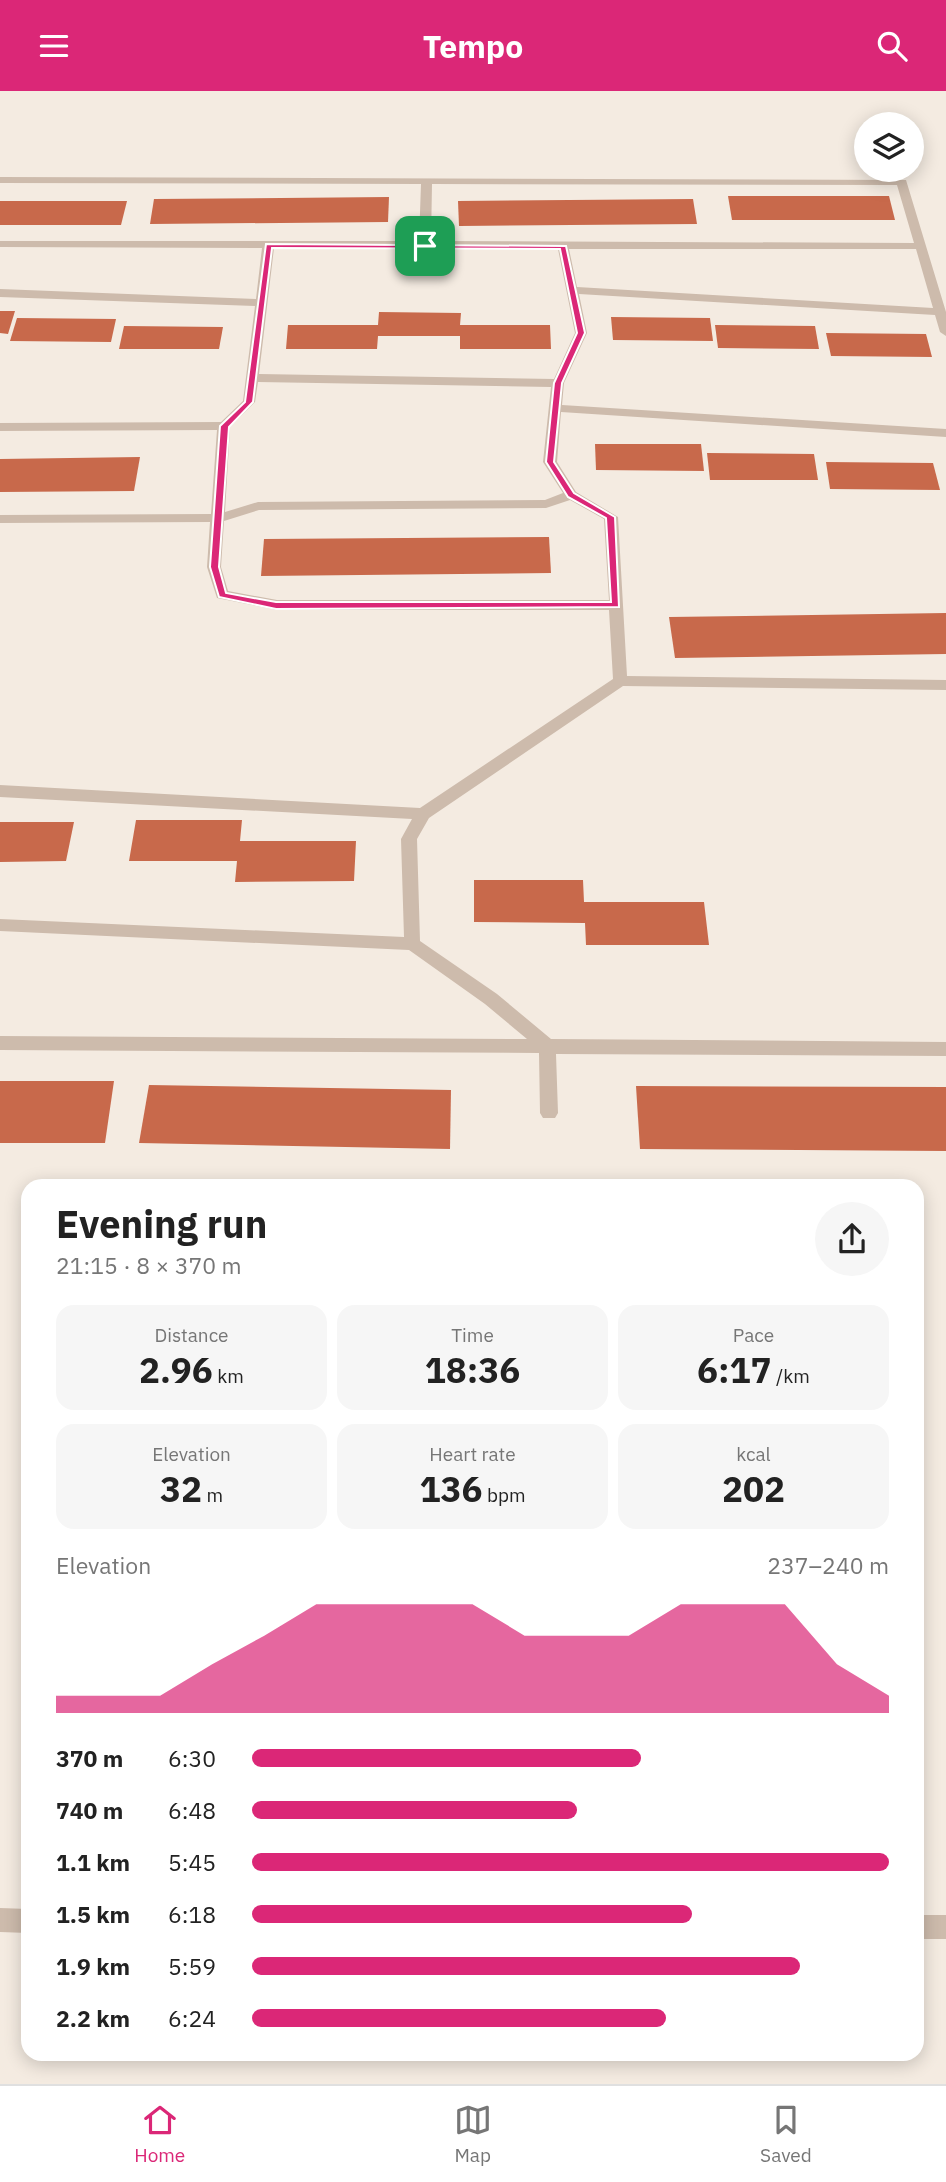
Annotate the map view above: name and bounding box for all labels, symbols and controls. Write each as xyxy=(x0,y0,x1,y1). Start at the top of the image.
text: Tempo xyxy=(423,25,523,67)
icon: menu xyxy=(35,27,73,65)
icon: search xyxy=(873,27,911,65)
map controls xyxy=(854,112,924,182)
button: layers xyxy=(854,112,924,182)
pin xyxy=(395,216,455,276)
icon: arrive xyxy=(406,227,444,265)
text: Evening run xyxy=(56,1199,267,1248)
button: share xyxy=(815,1202,889,1276)
text: 21:15 · 8 × 370 m xyxy=(56,1250,242,1280)
text: Distance xyxy=(154,1323,229,1347)
text: Time xyxy=(451,1323,494,1347)
text: Pace xyxy=(733,1323,774,1347)
text: 2.96 xyxy=(139,1347,213,1393)
text: 18:36 xyxy=(425,1347,520,1393)
text: 6:17 xyxy=(697,1347,772,1393)
text: km xyxy=(213,1364,244,1388)
text: /km xyxy=(772,1364,810,1388)
text: Elevation xyxy=(152,1442,231,1466)
text: Heart rate xyxy=(429,1442,516,1466)
text: kcal xyxy=(736,1442,771,1466)
text: 32 xyxy=(160,1466,202,1512)
text: 136 xyxy=(419,1466,482,1512)
text: 202 xyxy=(722,1466,785,1512)
text: m xyxy=(202,1483,223,1507)
text: bpm xyxy=(482,1483,526,1507)
text: Elevation xyxy=(56,1550,151,1580)
text: 237–240 m xyxy=(767,1550,889,1580)
text: 370 m xyxy=(56,1743,123,1773)
text: 6:30 xyxy=(168,1743,216,1773)
text: 740 m xyxy=(56,1795,123,1825)
text: 6:48 xyxy=(168,1795,216,1825)
text: 1.1 km xyxy=(56,1847,130,1877)
text: 5:45 xyxy=(168,1847,216,1877)
text: 1.5 km xyxy=(56,1899,130,1929)
text: 6:18 xyxy=(168,1899,216,1929)
text: 1.9 km xyxy=(56,1951,130,1981)
text: 5:59 xyxy=(168,1951,216,1981)
text: 2.2 km xyxy=(56,2003,130,2033)
text: 6:24 xyxy=(168,2003,216,2033)
tab: Home xyxy=(134,2101,185,2167)
tab: Map xyxy=(454,2101,492,2167)
tab: Saved xyxy=(760,2101,812,2167)

